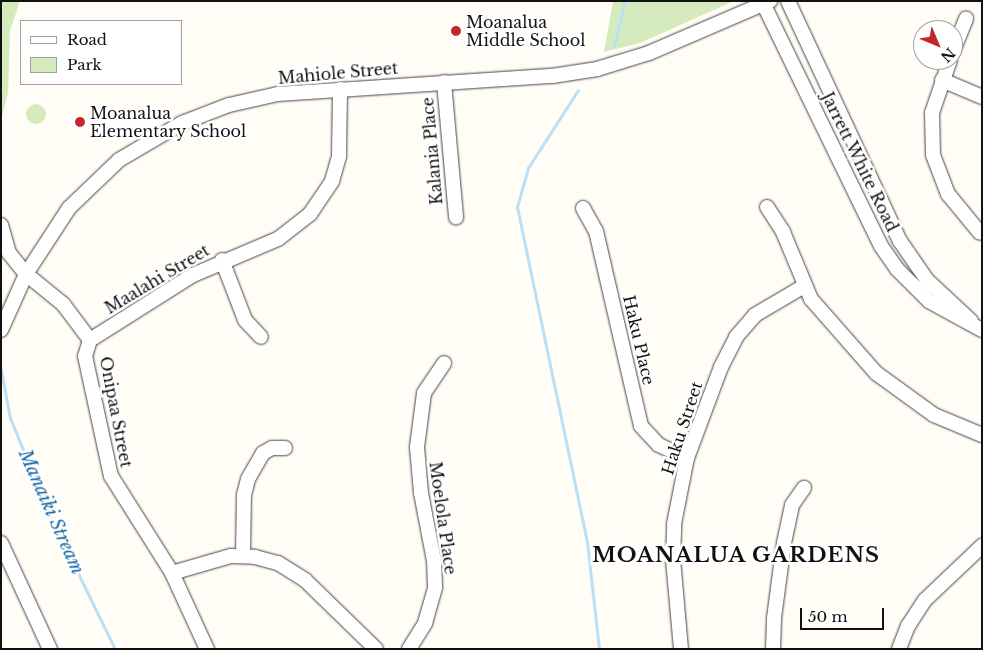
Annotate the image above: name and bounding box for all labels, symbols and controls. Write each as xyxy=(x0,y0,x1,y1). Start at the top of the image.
place label: Moanalua Middle School xyxy=(466,12,585,50)
legend xyxy=(20,20,182,85)
north arrow xyxy=(913,20,963,70)
marker: Moanalua Middle School xyxy=(450,25,462,37)
text: Road xyxy=(67,30,107,49)
text: N xyxy=(937,44,959,66)
text: Park xyxy=(67,55,102,74)
street label: Mahiole Street xyxy=(277,58,399,88)
street label: Jarrett White Road xyxy=(818,89,902,235)
street label: Kalania Place xyxy=(418,96,446,206)
place label: Moanalua Elementary School xyxy=(90,103,247,141)
marker: Moanalua Elementary School xyxy=(74,116,86,128)
street label: Maalahi Street xyxy=(101,240,213,318)
street label: Haku Place xyxy=(619,293,659,387)
street label: Onipaa Street xyxy=(96,355,136,469)
street label: Haku Street xyxy=(658,379,706,477)
water label: Manaiki Stream xyxy=(14,446,88,578)
street label: Moelola Place xyxy=(426,460,460,576)
district label: MOANALUA GARDENS xyxy=(590,542,882,568)
scale bar xyxy=(803,598,887,630)
text: 50 m xyxy=(808,607,848,626)

